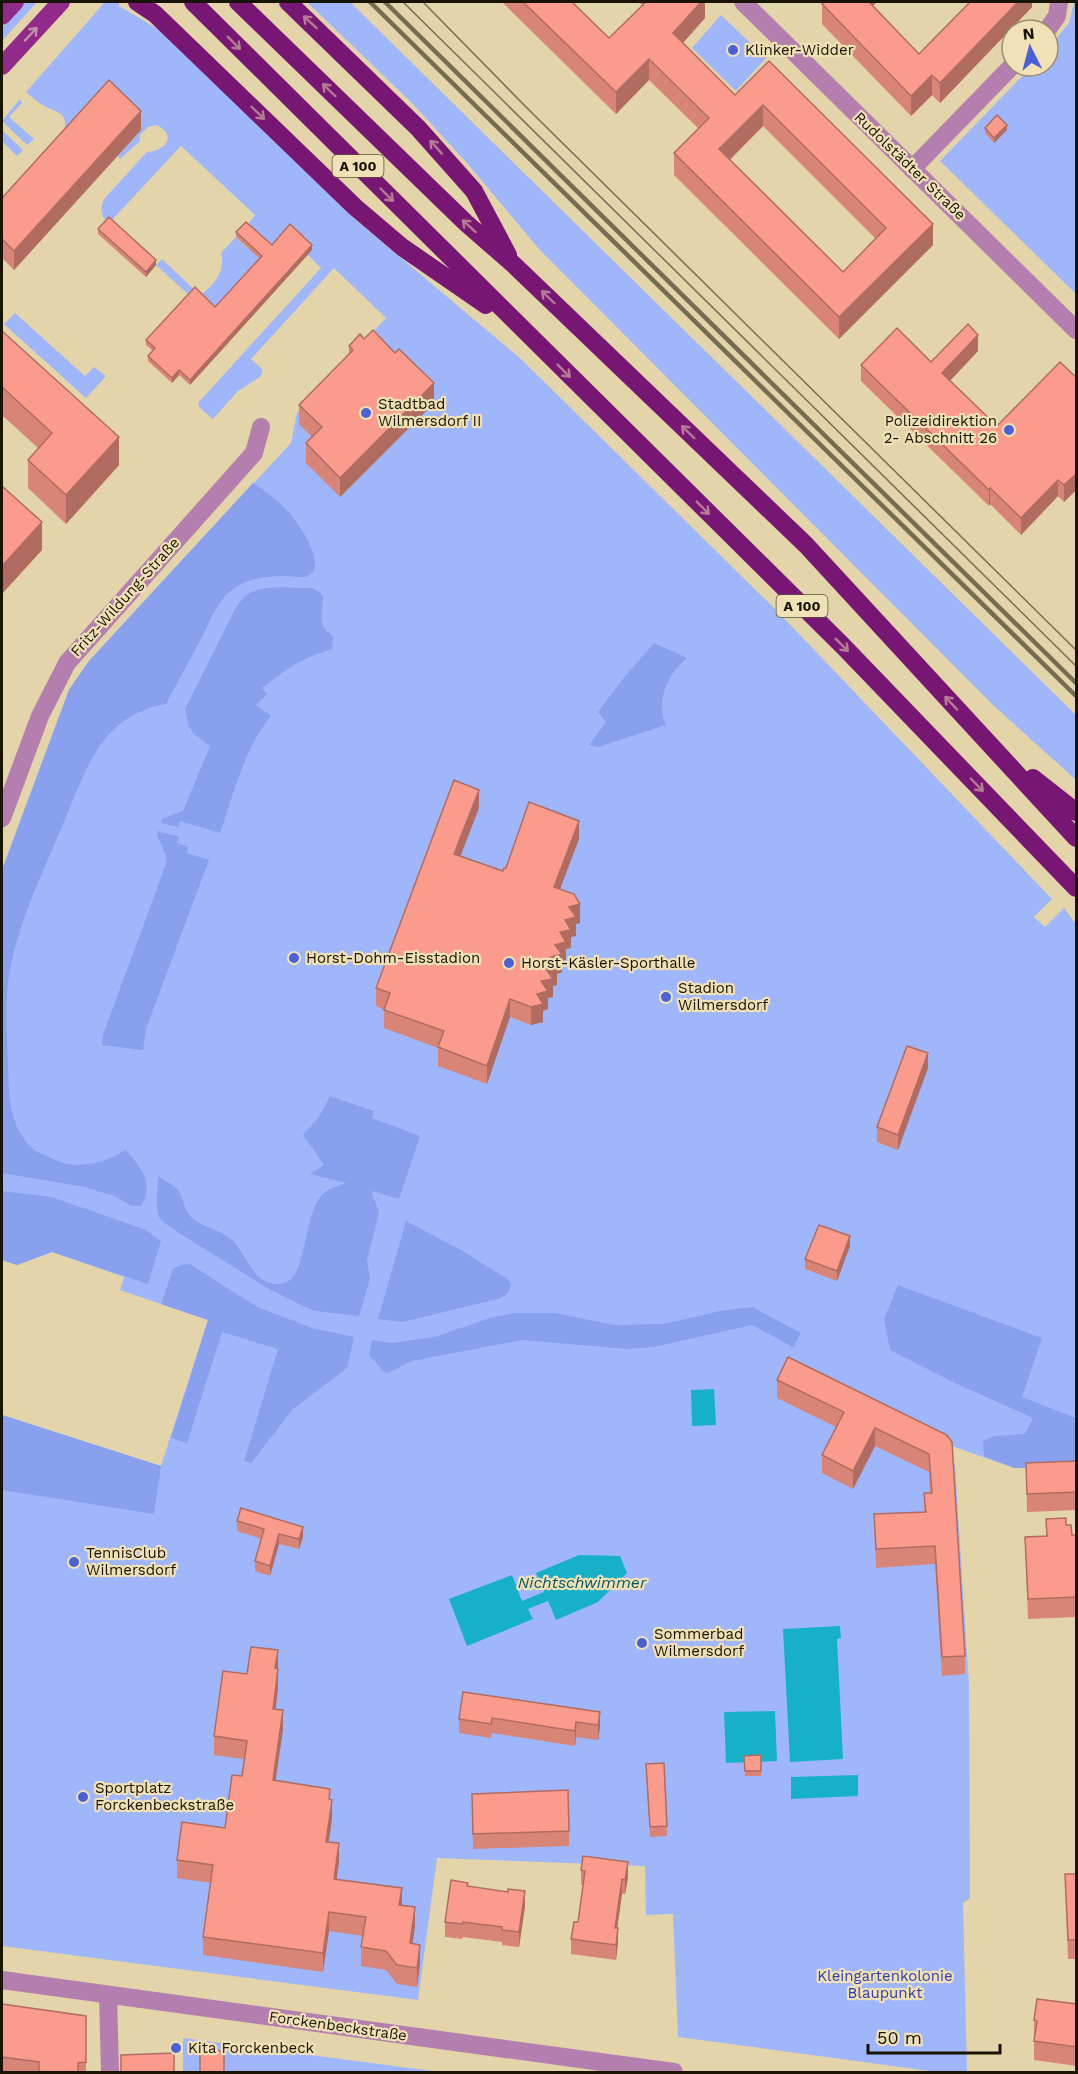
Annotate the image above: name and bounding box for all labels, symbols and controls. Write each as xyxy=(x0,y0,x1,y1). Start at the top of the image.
one-way arrow xyxy=(302,14,317,29)
north arrow xyxy=(1000,18,1060,78)
text: N xyxy=(1022,24,1035,44)
one-way arrow xyxy=(24,26,38,41)
one-way arrow xyxy=(227,35,242,50)
place label: Klinker-Widder xyxy=(745,41,854,59)
marker: Klinker-Widder xyxy=(726,43,740,57)
one-way arrow xyxy=(321,83,336,98)
one-way arrow xyxy=(250,105,265,120)
street label: Rudolstädter Straße xyxy=(850,108,970,224)
one-way arrow xyxy=(429,140,443,155)
road number: A 100 xyxy=(332,155,384,177)
one-way arrow xyxy=(380,188,395,203)
one-way arrow xyxy=(462,219,477,233)
one-way arrow xyxy=(540,290,555,305)
one-way arrow xyxy=(557,364,572,379)
place label: Stadtbad Wilmersdorf II xyxy=(378,395,481,430)
marker: Stadtbad Wilmersdorf II xyxy=(359,406,373,420)
place label: Polizeidirektion 2- Abschnitt 26 xyxy=(884,412,997,447)
marker: Polizeidirektion 2- Abschnitt 26 xyxy=(1002,423,1016,437)
one-way arrow xyxy=(681,425,696,439)
one-way arrow xyxy=(695,501,710,516)
street label: Fritz-Wildung-Straße xyxy=(67,534,183,660)
road number: A 100 xyxy=(776,595,828,617)
one-way arrow xyxy=(834,638,849,653)
one-way arrow xyxy=(944,696,958,711)
one-way arrow xyxy=(970,778,985,793)
place label: Horst-Dohm-Eisstadion xyxy=(306,949,480,967)
marker: Horst-Dohm-Eisstadion xyxy=(287,951,301,965)
place label: Horst-Käsler-Sporthalle xyxy=(521,954,695,972)
marker: Horst-Käsler-Sporthalle xyxy=(502,956,516,970)
place label: Stadion Wilmersdorf xyxy=(678,979,768,1014)
marker: Stadion Wilmersdorf xyxy=(659,990,673,1004)
place label: TennisClub Wilmersdorf xyxy=(86,1544,176,1579)
marker: TennisClub Wilmersdorf xyxy=(67,1555,81,1569)
water label: Nichtschwimmer xyxy=(518,1573,647,1592)
place label: Sommerbad Wilmersdorf xyxy=(654,1625,744,1660)
marker: Sommerbad Wilmersdorf xyxy=(635,1636,649,1650)
place label: Sportplatz Forckenbeckstraße xyxy=(95,1779,234,1814)
marker: Sportplatz Forckenbeckstraße xyxy=(76,1790,90,1804)
park label: Kleingartenkolonie Blaupunkt xyxy=(817,1967,953,2002)
street label: Forckenbeckstraße xyxy=(268,2007,408,2045)
scale bar xyxy=(868,2017,1000,2055)
text: 50 m xyxy=(877,2027,922,2048)
place label: Kita Forckenbeck xyxy=(188,2039,315,2057)
marker: Kita Forckenbeck xyxy=(169,2041,183,2055)

